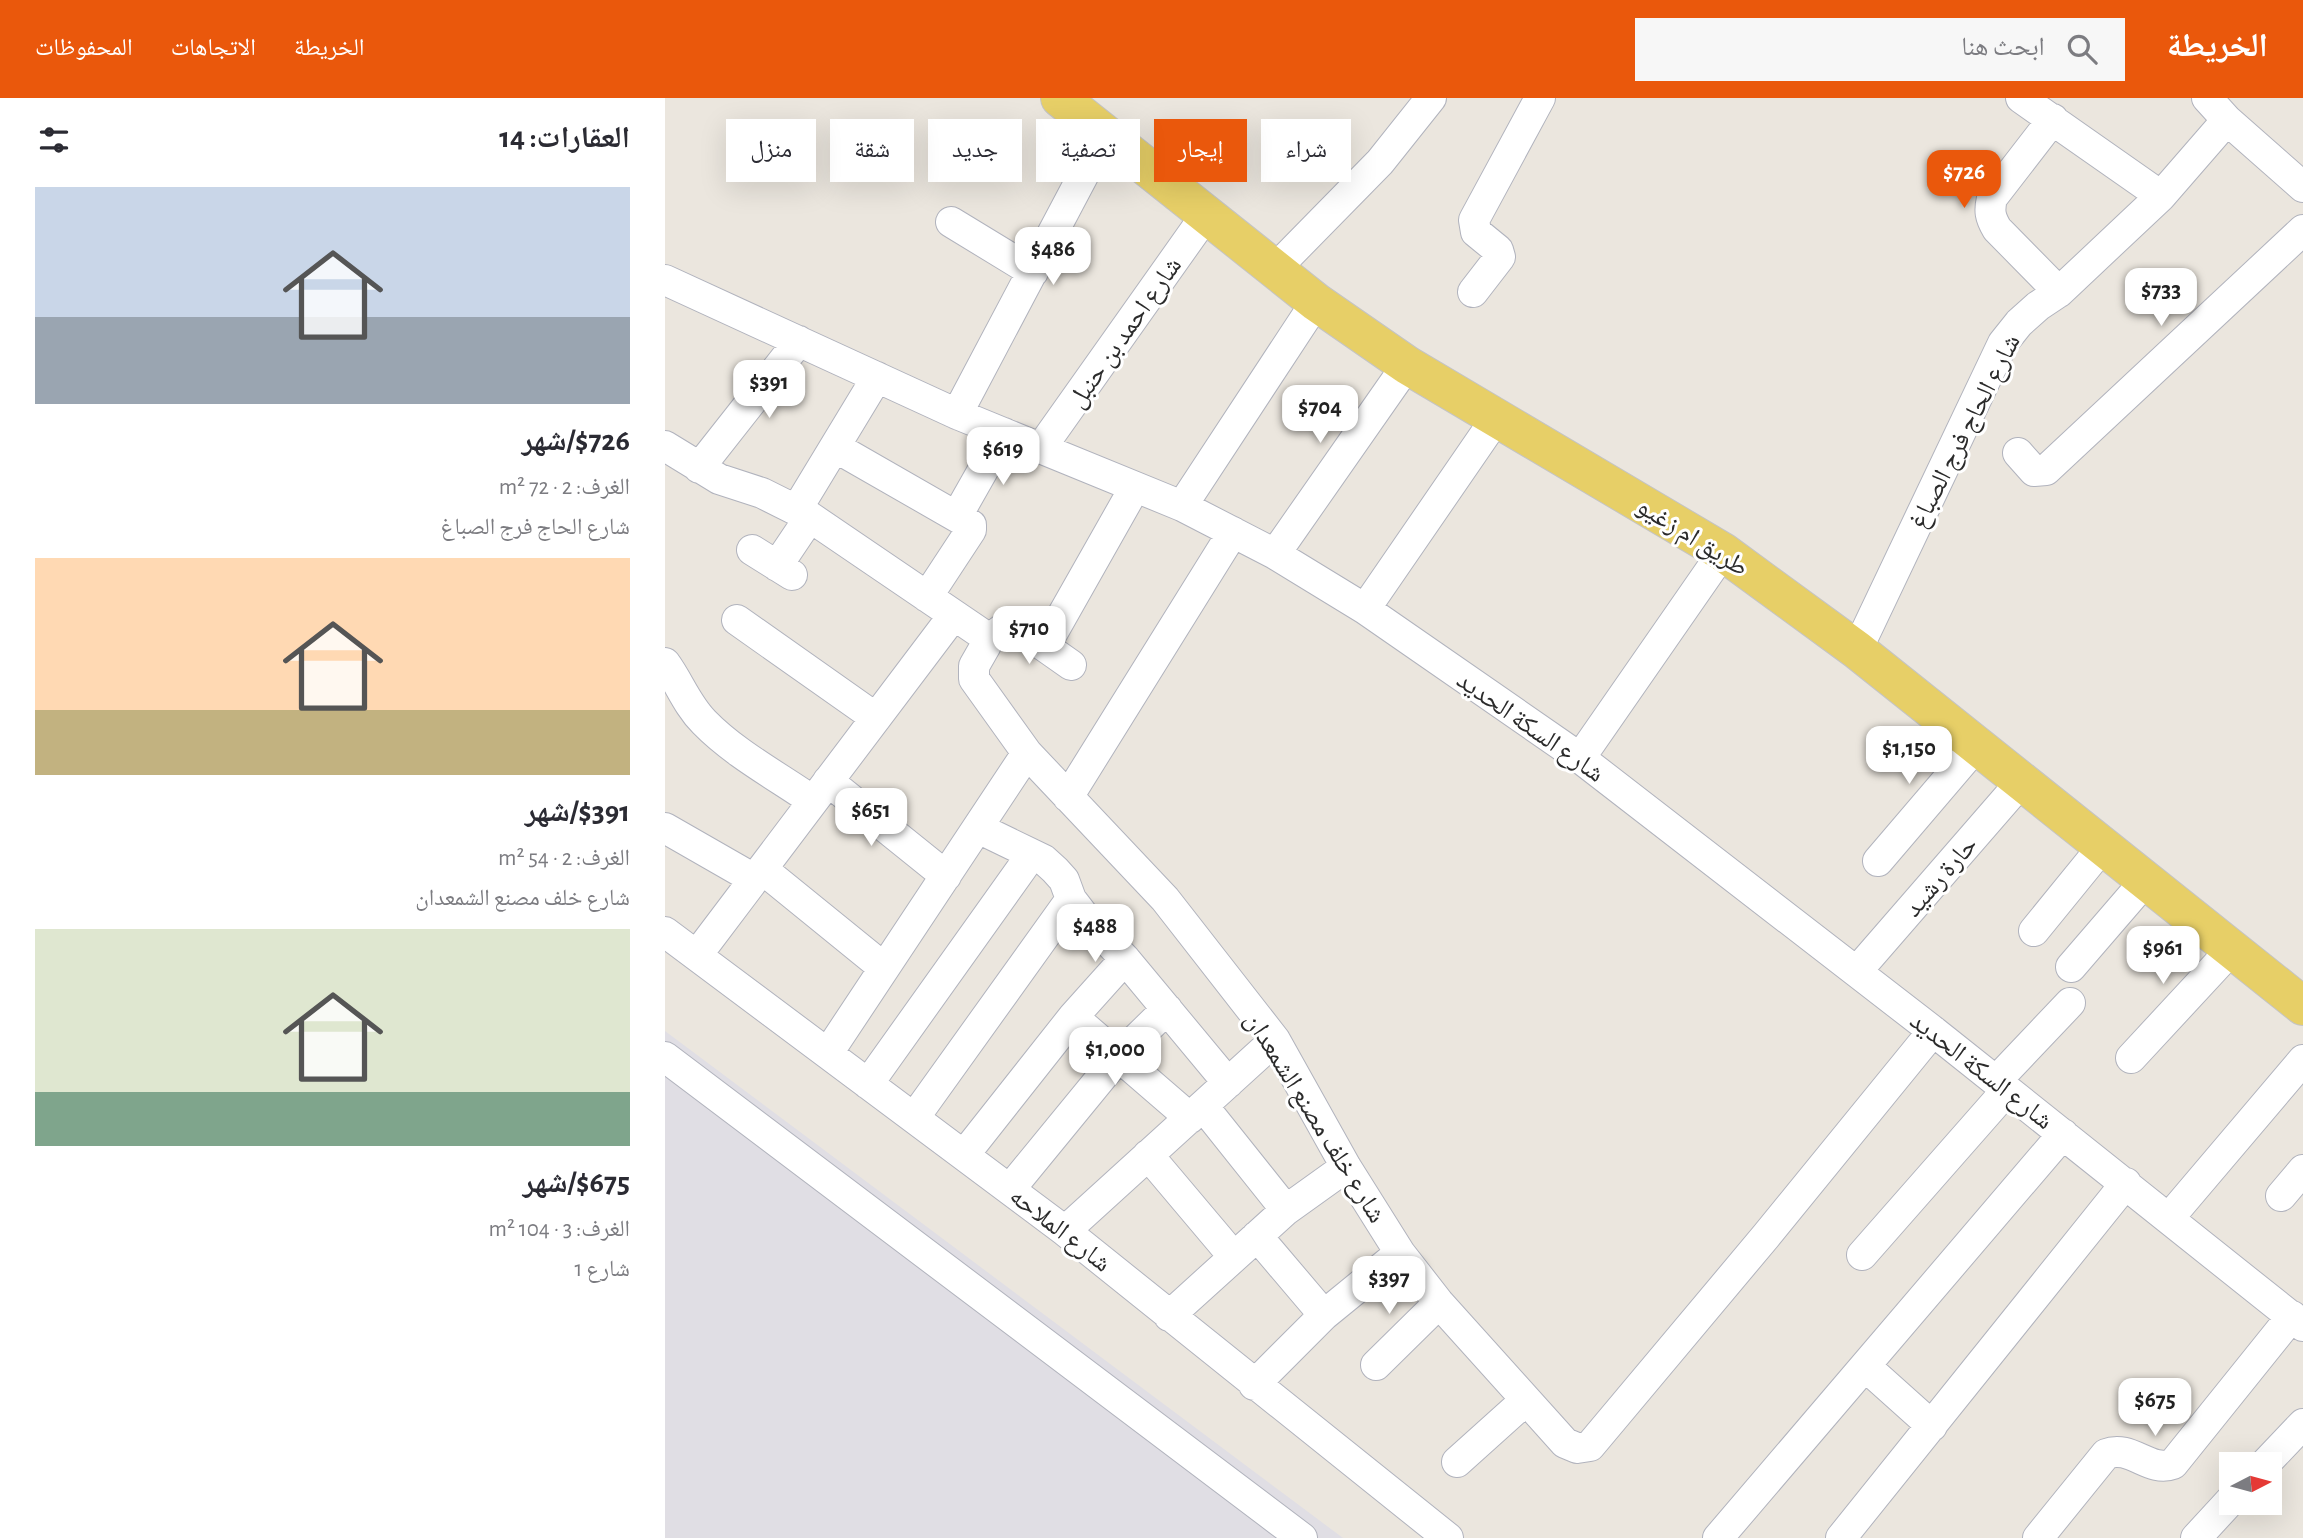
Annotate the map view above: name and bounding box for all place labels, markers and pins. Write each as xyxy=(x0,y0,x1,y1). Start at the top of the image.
pin: $726 xyxy=(1923,150,2005,210)
pin: $486 xyxy=(1012,228,1094,287)
pin: $733 xyxy=(2120,268,2202,328)
pin: $391 xyxy=(728,360,810,420)
pin: $704 xyxy=(1279,386,1361,445)
pin: $619 xyxy=(962,428,1044,487)
pin: $710 xyxy=(988,606,1070,666)
pin: $1,150 xyxy=(1852,726,1966,786)
pin: $651 xyxy=(830,788,912,848)
pin: $488 xyxy=(1054,904,1136,964)
pin: $961 xyxy=(2122,926,2204,986)
pin: $1,000 xyxy=(1058,1028,1172,1087)
pin: $397 xyxy=(1348,1256,1430,1316)
pin: $675 xyxy=(2114,1378,2196,1438)

